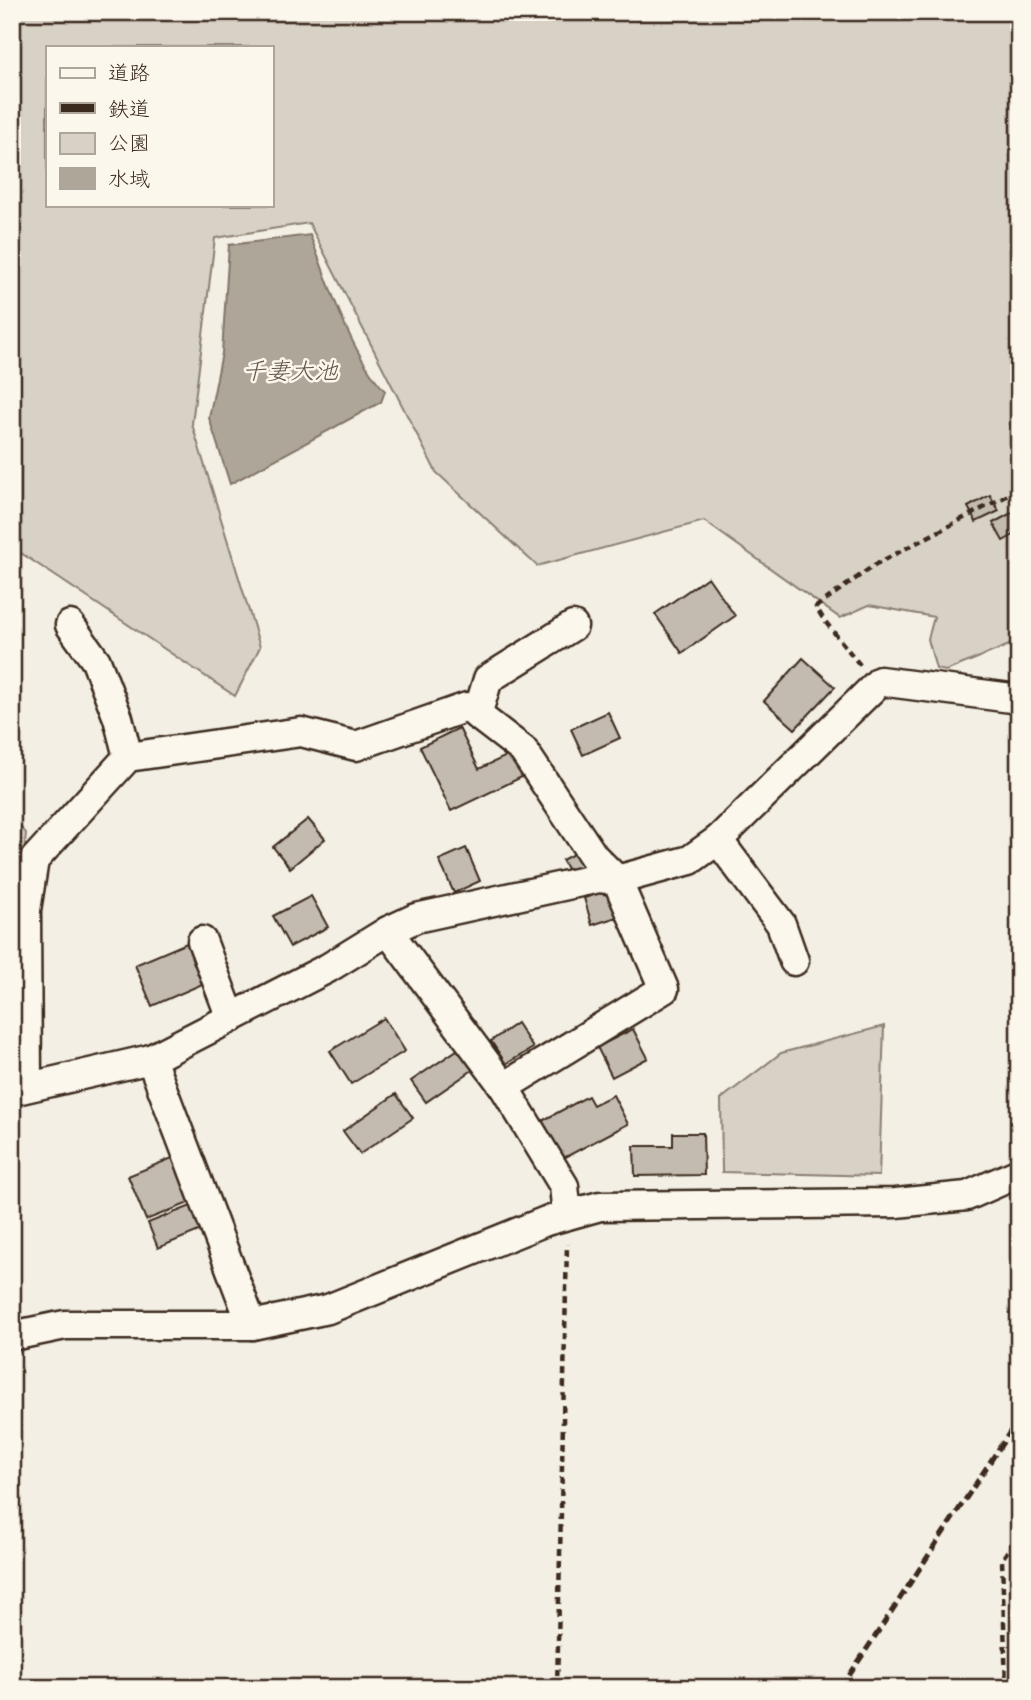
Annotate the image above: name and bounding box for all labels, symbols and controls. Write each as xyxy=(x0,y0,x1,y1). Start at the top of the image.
legend xyxy=(46,46,273,206)
text: 道路 xyxy=(108,60,150,85)
text: 鉄道 xyxy=(108,96,150,121)
text: 公園 xyxy=(108,130,150,155)
text: 水域 xyxy=(108,166,150,191)
water label: 千妻大池 xyxy=(242,356,339,385)

